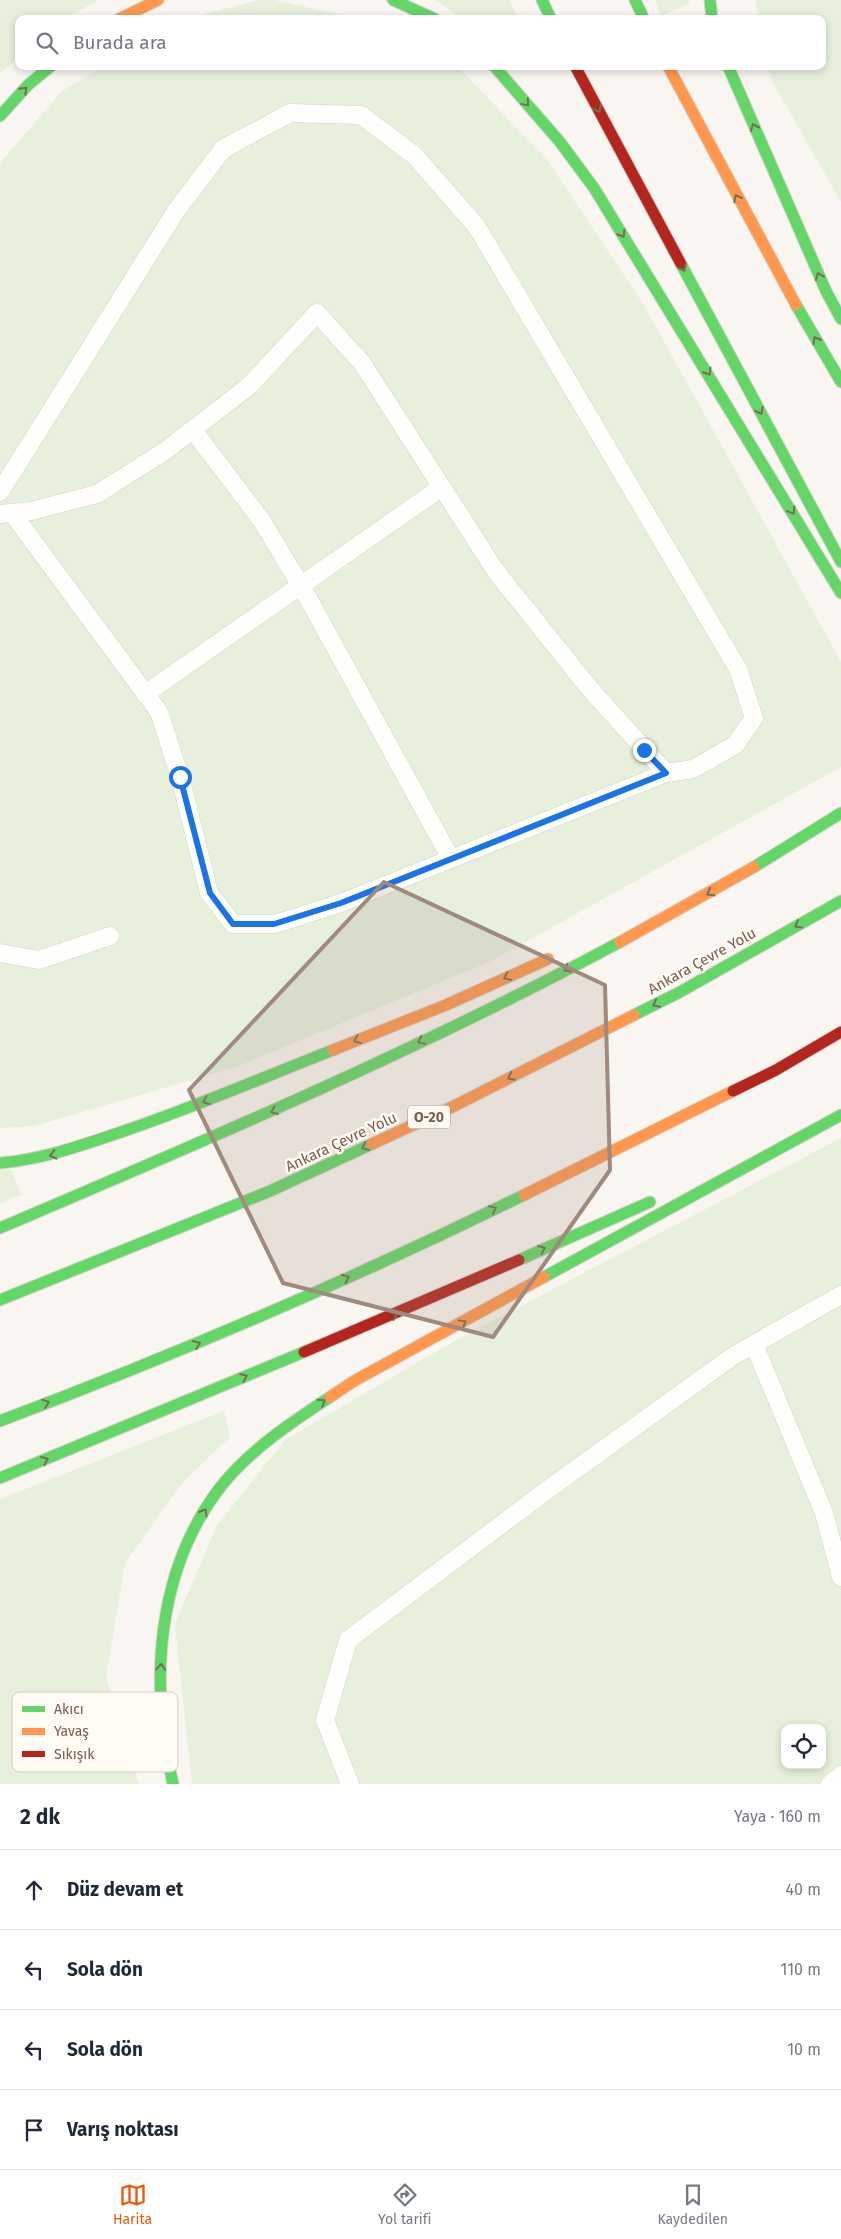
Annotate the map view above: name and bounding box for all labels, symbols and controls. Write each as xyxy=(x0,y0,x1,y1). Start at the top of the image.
search box xyxy=(15,15,826,70)
icon: search xyxy=(33,29,61,57)
text: Burada ara xyxy=(73,31,167,54)
one-way arrow xyxy=(18,87,27,96)
one-way arrow xyxy=(521,97,530,106)
one-way arrow xyxy=(592,104,602,113)
one-way arrow xyxy=(749,123,760,132)
one-way arrow xyxy=(733,194,743,203)
one-way arrow xyxy=(616,228,625,237)
one-way arrow xyxy=(676,263,686,272)
one-way arrow xyxy=(815,272,826,281)
one-way arrow xyxy=(813,336,823,345)
one-way arrow xyxy=(702,366,711,375)
one-way arrow xyxy=(754,406,764,415)
one-way arrow xyxy=(785,505,795,514)
route end xyxy=(633,739,656,762)
route start xyxy=(169,766,192,789)
one-way arrow xyxy=(706,886,715,896)
one-way arrow xyxy=(795,919,804,929)
street label: Ankara Çevre Yolu xyxy=(645,924,759,998)
one-way arrow xyxy=(563,963,572,973)
one-way arrow xyxy=(503,971,512,982)
one-way arrow xyxy=(652,997,661,1008)
one-way arrow xyxy=(353,1034,362,1045)
one-way arrow xyxy=(417,1035,426,1046)
one-way arrow xyxy=(507,1071,516,1081)
one-way arrow xyxy=(202,1094,211,1105)
one-way arrow xyxy=(270,1104,279,1115)
road number: O-20 xyxy=(408,1106,450,1128)
street label: Ankara Çevre Yolu xyxy=(282,1108,400,1176)
one-way arrow xyxy=(361,1141,370,1151)
one-way arrow xyxy=(49,1149,58,1160)
one-way arrow xyxy=(487,1205,496,1215)
one-way arrow xyxy=(537,1245,546,1256)
one-way arrow xyxy=(340,1275,349,1285)
one-way arrow xyxy=(389,1310,397,1320)
one-way arrow xyxy=(458,1319,467,1329)
one-way arrow xyxy=(192,1339,201,1350)
one-way arrow xyxy=(239,1373,248,1384)
one-way arrow xyxy=(41,1399,49,1409)
one-way arrow xyxy=(316,1399,325,1408)
one-way arrow xyxy=(40,1455,49,1466)
one-way arrow xyxy=(197,1508,207,1517)
one-way arrow xyxy=(155,1662,166,1670)
legend xyxy=(12,1692,178,1772)
text: Akıcı xyxy=(54,1701,84,1718)
text: Yavaş xyxy=(54,1723,89,1740)
map controls xyxy=(781,1724,826,1769)
button: locate xyxy=(781,1724,826,1769)
text: Sıkışık xyxy=(54,1746,95,1763)
text: 2 dk xyxy=(20,1804,60,1830)
text: Yaya · 160 m xyxy=(734,1807,821,1826)
icon: ahead xyxy=(20,1876,48,1904)
text: Düz devam et xyxy=(67,1878,183,1901)
text: 40 m xyxy=(786,1880,821,1899)
icon: left xyxy=(20,1956,48,1984)
text: Sola dön xyxy=(67,1958,143,1981)
text: 110 m xyxy=(780,1960,821,1979)
icon: left xyxy=(20,2036,48,2064)
text: Sola dön xyxy=(67,2038,143,2061)
text: 10 m xyxy=(787,2040,821,2059)
icon: arrive xyxy=(20,2116,48,2144)
text: Varış noktası xyxy=(67,2118,179,2141)
tab: Harita xyxy=(113,2181,152,2228)
tab: Yol tarifi xyxy=(378,2181,431,2228)
tab: Kaydedilen xyxy=(657,2181,728,2228)

